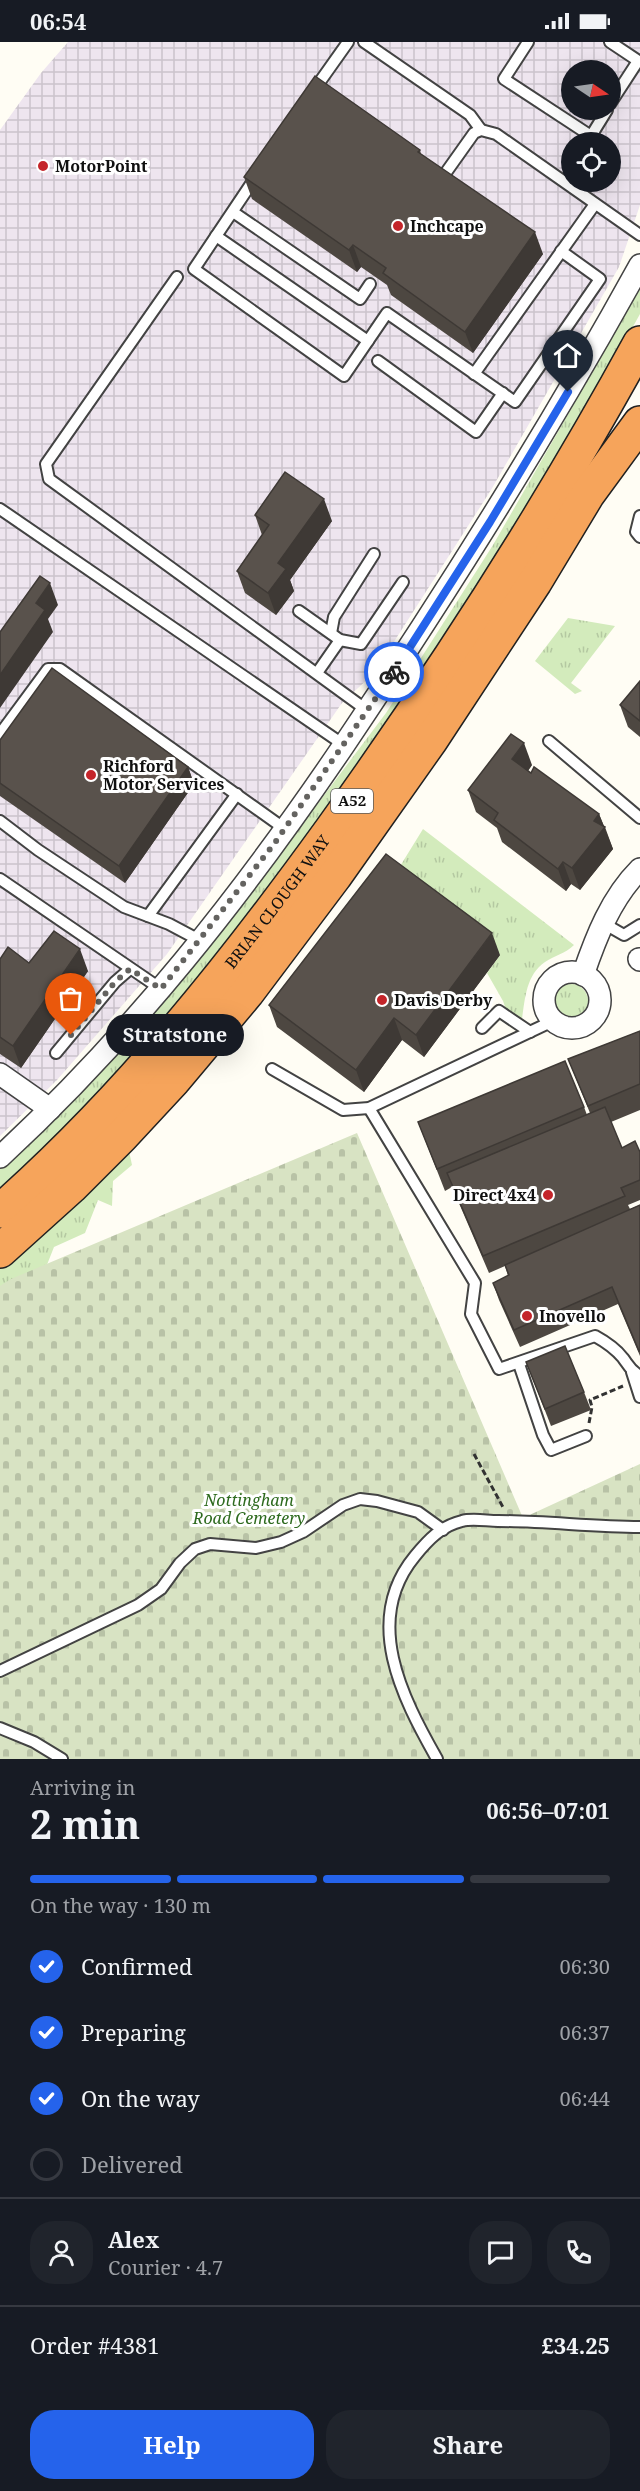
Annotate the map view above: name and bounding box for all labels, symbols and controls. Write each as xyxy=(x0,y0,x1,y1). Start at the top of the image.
text: 06:54 xyxy=(30,6,86,36)
north arrow xyxy=(561,60,621,120)
map controls xyxy=(561,60,621,192)
button: locate xyxy=(561,132,621,192)
place label: MotorPoint xyxy=(55,155,148,177)
marker: MotorPoint xyxy=(36,159,50,173)
place label: Inchcape xyxy=(410,215,484,237)
marker: Inchcape xyxy=(391,219,405,233)
pin xyxy=(542,330,593,392)
icon: home xyxy=(551,339,584,372)
courier xyxy=(364,642,424,702)
icon: bike xyxy=(378,656,411,689)
place label: Richford Motor Services xyxy=(103,755,225,795)
marker: Richford Motor Services xyxy=(84,768,98,782)
road number: A52 xyxy=(331,789,373,813)
street label: BRIAN CLOUGH WAY xyxy=(220,830,335,973)
pin xyxy=(45,973,96,1035)
icon: bag xyxy=(54,982,87,1015)
place label: Davis Derby xyxy=(394,989,493,1011)
marker: Davis Derby xyxy=(375,993,389,1007)
callout: Stratstone xyxy=(107,1014,245,1056)
text: Stratstone xyxy=(123,1021,227,1048)
place label: Direct 4x4 xyxy=(453,1184,536,1206)
marker: Direct 4x4 xyxy=(541,1188,555,1202)
place label: Inovello xyxy=(539,1305,606,1327)
marker: Inovello xyxy=(520,1309,534,1323)
park label: Nottingham Road Cemetery xyxy=(192,1489,305,1529)
text: Arriving in xyxy=(30,1774,135,1801)
text: 06:56–07:01 xyxy=(486,1795,610,1825)
text: 2 min xyxy=(30,1797,140,1850)
text: On the way · 130 m xyxy=(30,1892,211,1919)
icon: check xyxy=(30,1950,63,1983)
text: Confirmed xyxy=(81,1951,192,1981)
text: 06:30 xyxy=(560,1953,610,1980)
icon: check xyxy=(30,2016,63,2049)
text: Preparing xyxy=(81,2017,186,2047)
text: 06:37 xyxy=(560,2019,610,2046)
icon: check xyxy=(30,2082,63,2115)
text: On the way xyxy=(81,2083,200,2113)
text: 06:44 xyxy=(560,2085,610,2112)
text: Delivered xyxy=(81,2149,183,2179)
button: person xyxy=(30,2221,93,2284)
button: chat xyxy=(469,2221,532,2284)
button: phone xyxy=(547,2221,610,2284)
text: Alex xyxy=(108,2224,159,2254)
text: Courier · 4.7 xyxy=(108,2254,223,2281)
text: Order #4381 xyxy=(30,2330,160,2360)
text: £34.25 xyxy=(542,2330,610,2360)
button: Help xyxy=(30,2410,314,2479)
button: Share xyxy=(326,2410,610,2479)

